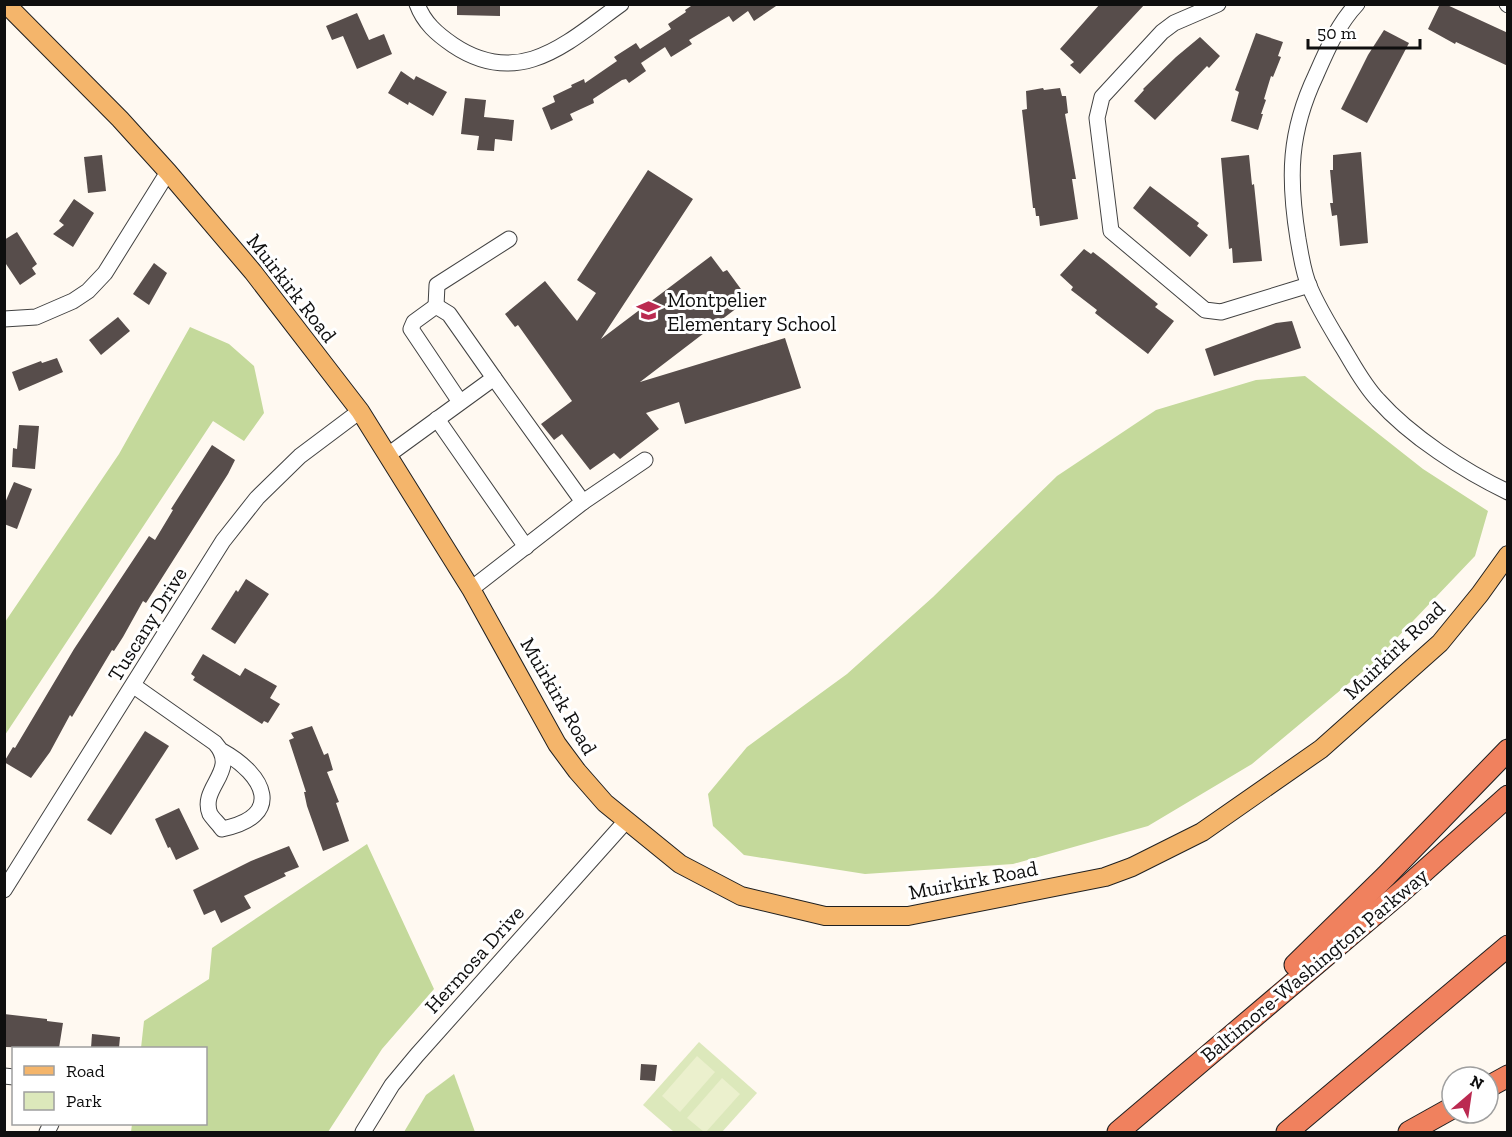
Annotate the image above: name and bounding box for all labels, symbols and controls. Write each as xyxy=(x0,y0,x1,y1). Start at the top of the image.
scale bar xyxy=(1308,12,1420,50)
text: 50 m xyxy=(1317,22,1357,44)
street label: Muirkirk Road xyxy=(242,229,342,348)
place label: Montpelier Elementary School xyxy=(667,287,837,336)
school or university icon: Montpelier Elementary School xyxy=(636,298,662,324)
street label: Tuscany Drive xyxy=(102,562,192,686)
street label: Muirkirk Road xyxy=(1338,595,1450,704)
street label: Muirkirk Road xyxy=(515,633,603,759)
street label: Muirkirk Road xyxy=(906,855,1040,905)
street label: Baltimore-Washington Parkway xyxy=(1195,862,1433,1067)
street label: Hermosa Drive xyxy=(419,900,529,1018)
legend xyxy=(12,1047,207,1125)
text: Road xyxy=(66,1060,105,1082)
north arrow xyxy=(1440,1065,1500,1125)
text: N xyxy=(1467,1071,1487,1094)
text: Park xyxy=(66,1090,102,1112)

